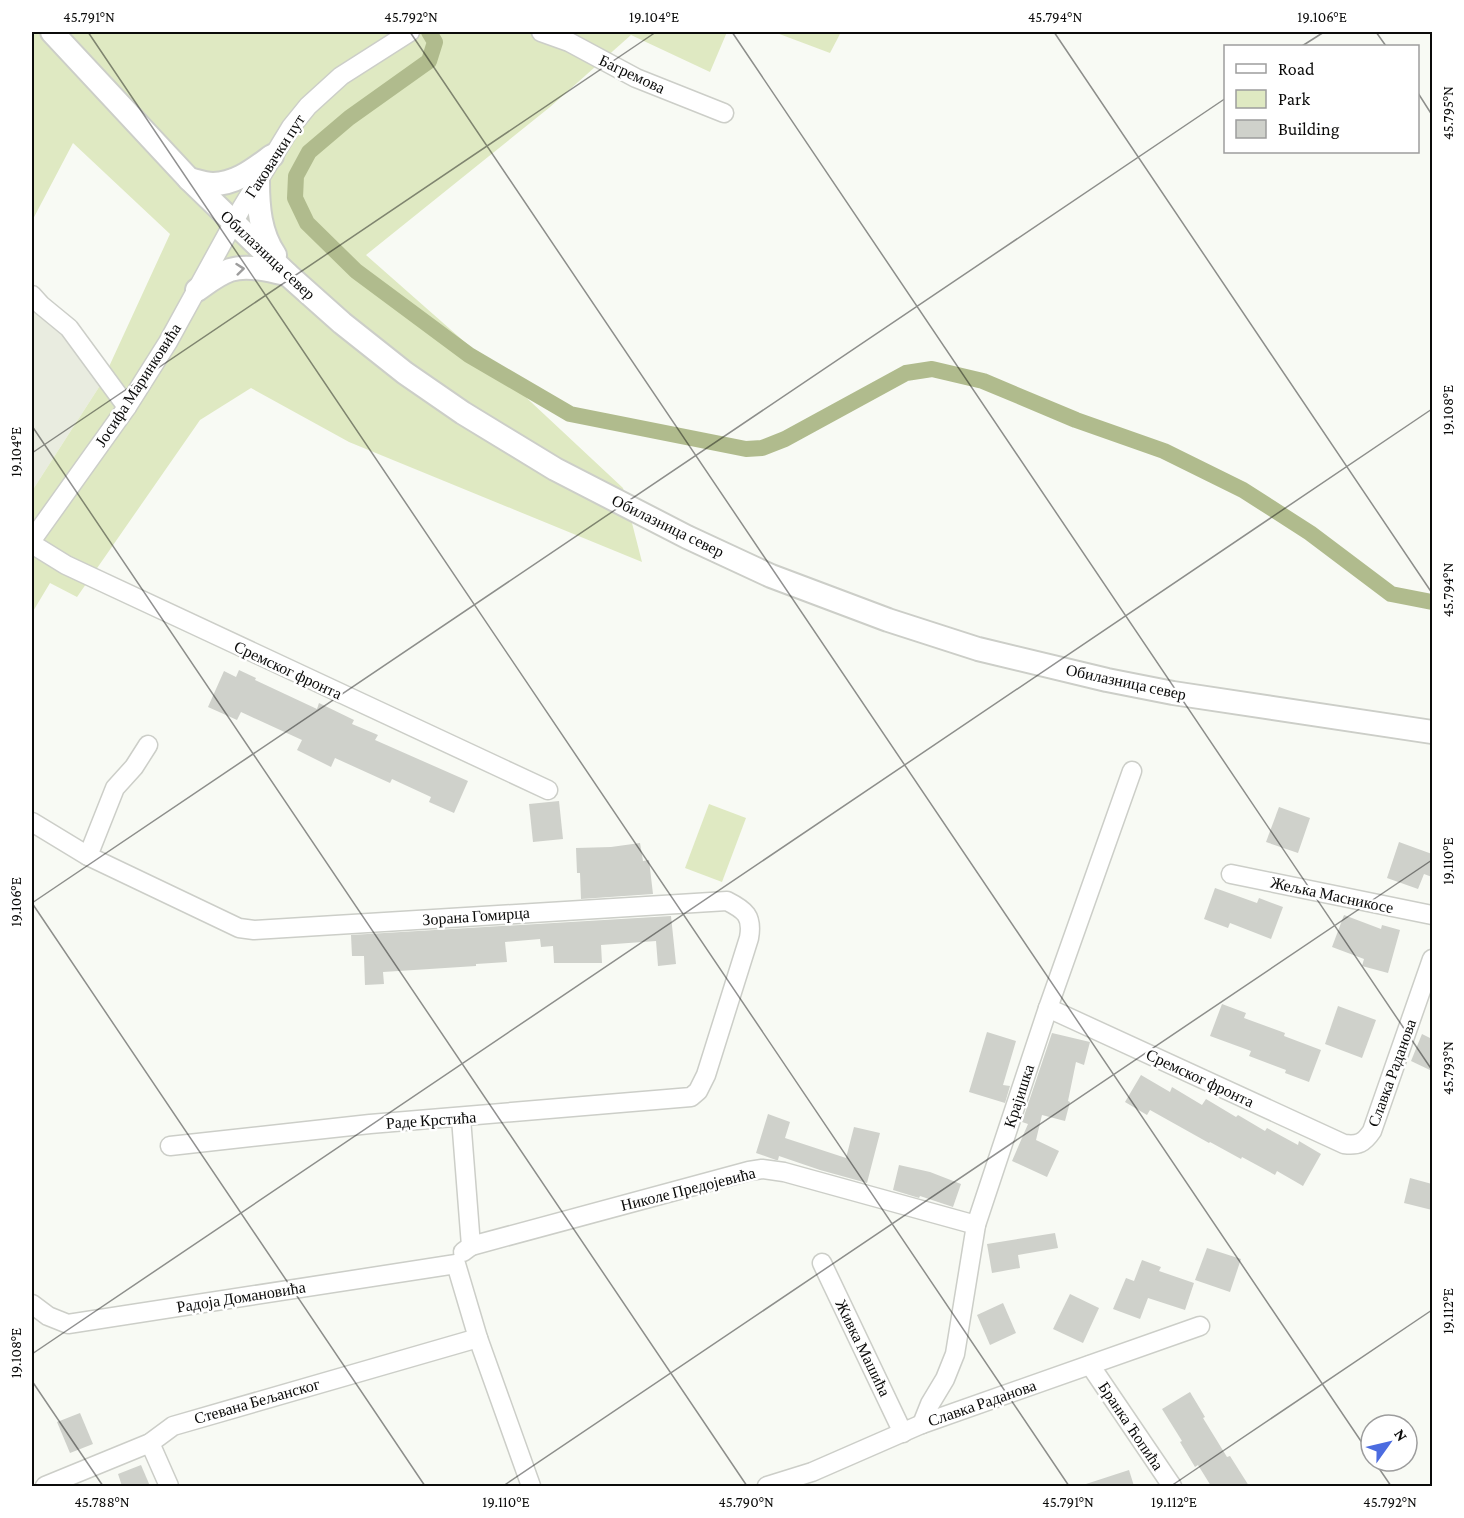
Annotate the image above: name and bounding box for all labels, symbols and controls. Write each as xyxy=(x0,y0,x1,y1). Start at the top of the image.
text: 45.791°N xyxy=(63,9,115,25)
text: 45.792°N xyxy=(384,9,438,25)
text: 19.104°E xyxy=(629,9,679,25)
text: 45.794°N xyxy=(1028,9,1082,25)
text: 19.106°E xyxy=(1297,9,1347,25)
legend xyxy=(1224,45,1419,153)
street label: Багремова xyxy=(596,51,668,98)
text: Road xyxy=(1278,59,1315,79)
text: 45.795°N xyxy=(1440,86,1456,140)
text: Park xyxy=(1278,89,1310,109)
street label: Гаковачки пут xyxy=(242,111,309,201)
text: Building xyxy=(1278,119,1340,139)
street label: Обилазница север xyxy=(217,207,319,304)
one-way arrow xyxy=(235,264,244,276)
street label: Јосифа Маринковића xyxy=(92,320,185,450)
text: 19.108°E xyxy=(1440,385,1456,435)
text: 19.104°E xyxy=(8,427,24,477)
street label: Обилазница север xyxy=(609,492,727,561)
text: 45.794°N xyxy=(1440,563,1456,617)
street label: Сремског фронта xyxy=(231,638,344,703)
street label: Обилазница север xyxy=(1064,661,1188,704)
text: 19.110°E xyxy=(1440,837,1456,885)
street label: Жељка Масникосе xyxy=(1269,874,1395,916)
text: 19.106°E xyxy=(8,877,24,927)
street label: Зорана Гомирца xyxy=(422,904,530,929)
street label: Славка Раданова xyxy=(1365,1017,1420,1129)
text: 45.793°N xyxy=(1440,1041,1456,1095)
street label: Сремског фронта xyxy=(1143,1046,1256,1111)
street label: Крајишка xyxy=(1001,1062,1038,1130)
street label: Раде Крстића xyxy=(385,1108,477,1133)
street label: Николе Предојевића xyxy=(619,1164,757,1215)
street label: Радоја Домановића xyxy=(175,1278,307,1317)
text: 19.112°E xyxy=(1440,1288,1456,1334)
street label: Живка Машића xyxy=(832,1297,894,1399)
text: 19.108°E xyxy=(8,1328,24,1378)
street label: Стевана Бељанског xyxy=(192,1375,322,1427)
street label: Славка Раданова xyxy=(926,1377,1039,1430)
street label: Бранка Ћопића xyxy=(1094,1379,1167,1474)
north arrow xyxy=(1359,1413,1419,1473)
text: N xyxy=(1391,1426,1411,1444)
text: 45.788°N xyxy=(74,1494,130,1510)
text: 19.110°E xyxy=(482,1494,530,1510)
text: 45.790°N xyxy=(718,1494,774,1510)
text: 45.791°N xyxy=(1042,1494,1094,1510)
text: 19.112°E xyxy=(1151,1494,1197,1510)
text: 45.792°N xyxy=(1363,1494,1417,1510)

